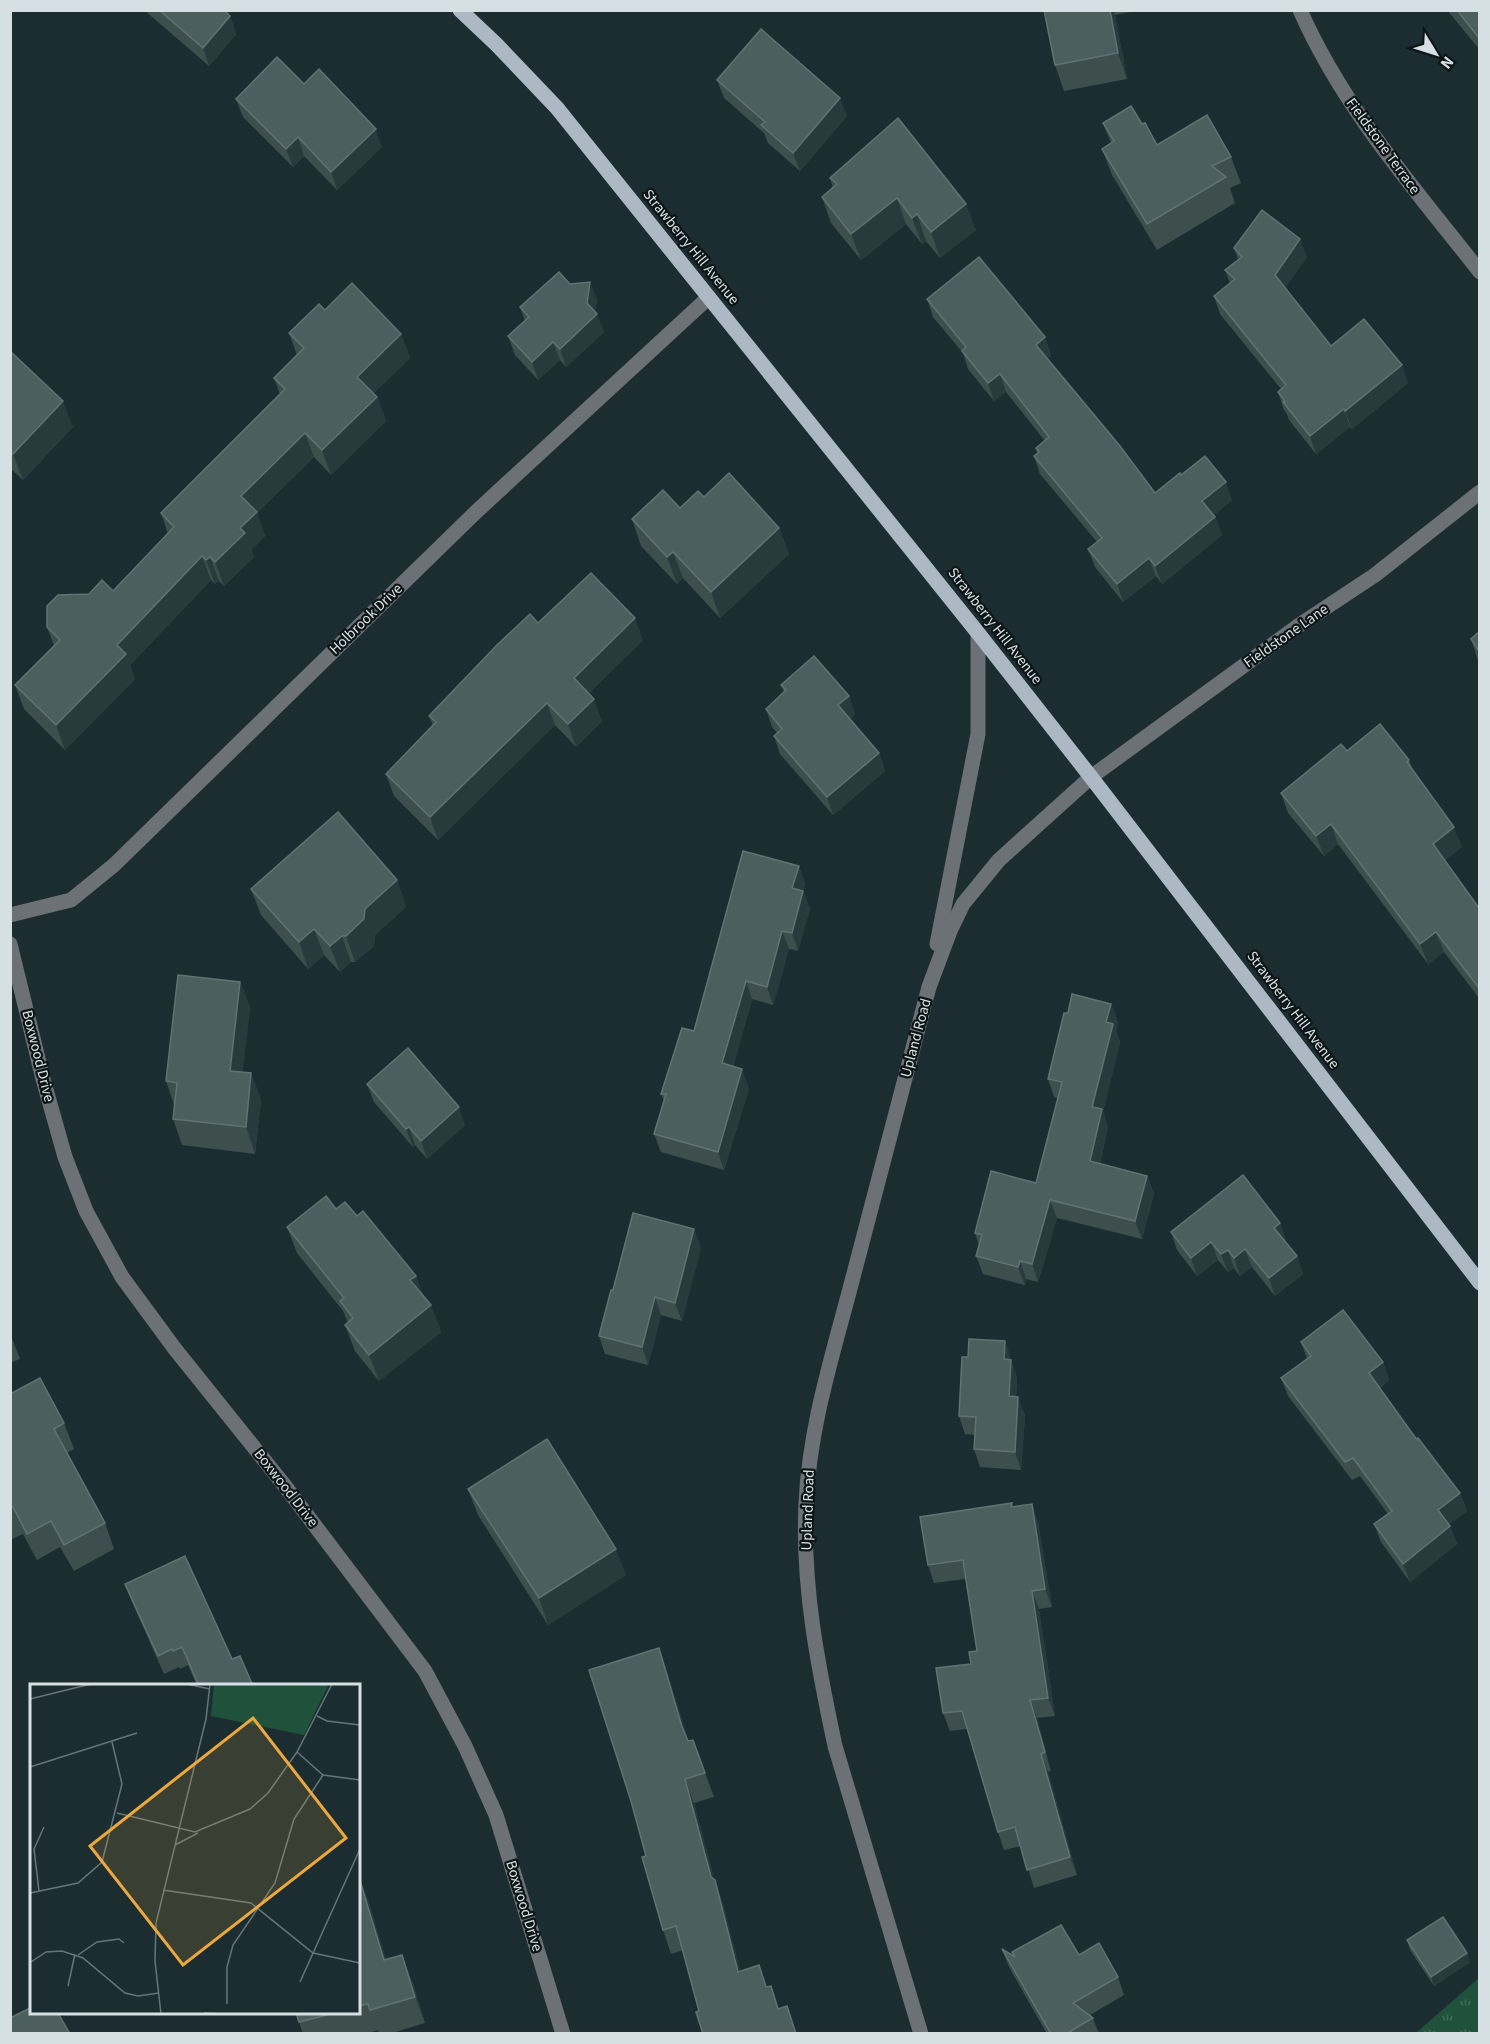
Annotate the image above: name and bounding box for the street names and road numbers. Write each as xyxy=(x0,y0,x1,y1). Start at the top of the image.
street label: Fieldstone Terrace xyxy=(1341,94,1425,198)
street label: Strawberry Hill Avenue xyxy=(638,185,744,309)
street label: Strawberry Hill Avenue xyxy=(943,563,1047,689)
street label: Holbrook Drive xyxy=(325,579,407,659)
street label: Fieldstone Lane xyxy=(1240,599,1332,673)
street label: Strawberry Hill Avenue xyxy=(1242,947,1344,1073)
street label: Upland Road xyxy=(895,996,937,1080)
street label: Boxwood Drive xyxy=(16,1008,60,1104)
street label: Boxwood Drive xyxy=(249,1444,323,1532)
street label: Upland Road xyxy=(796,1469,820,1551)
street label: Boxwood Drive xyxy=(500,1858,548,1954)

